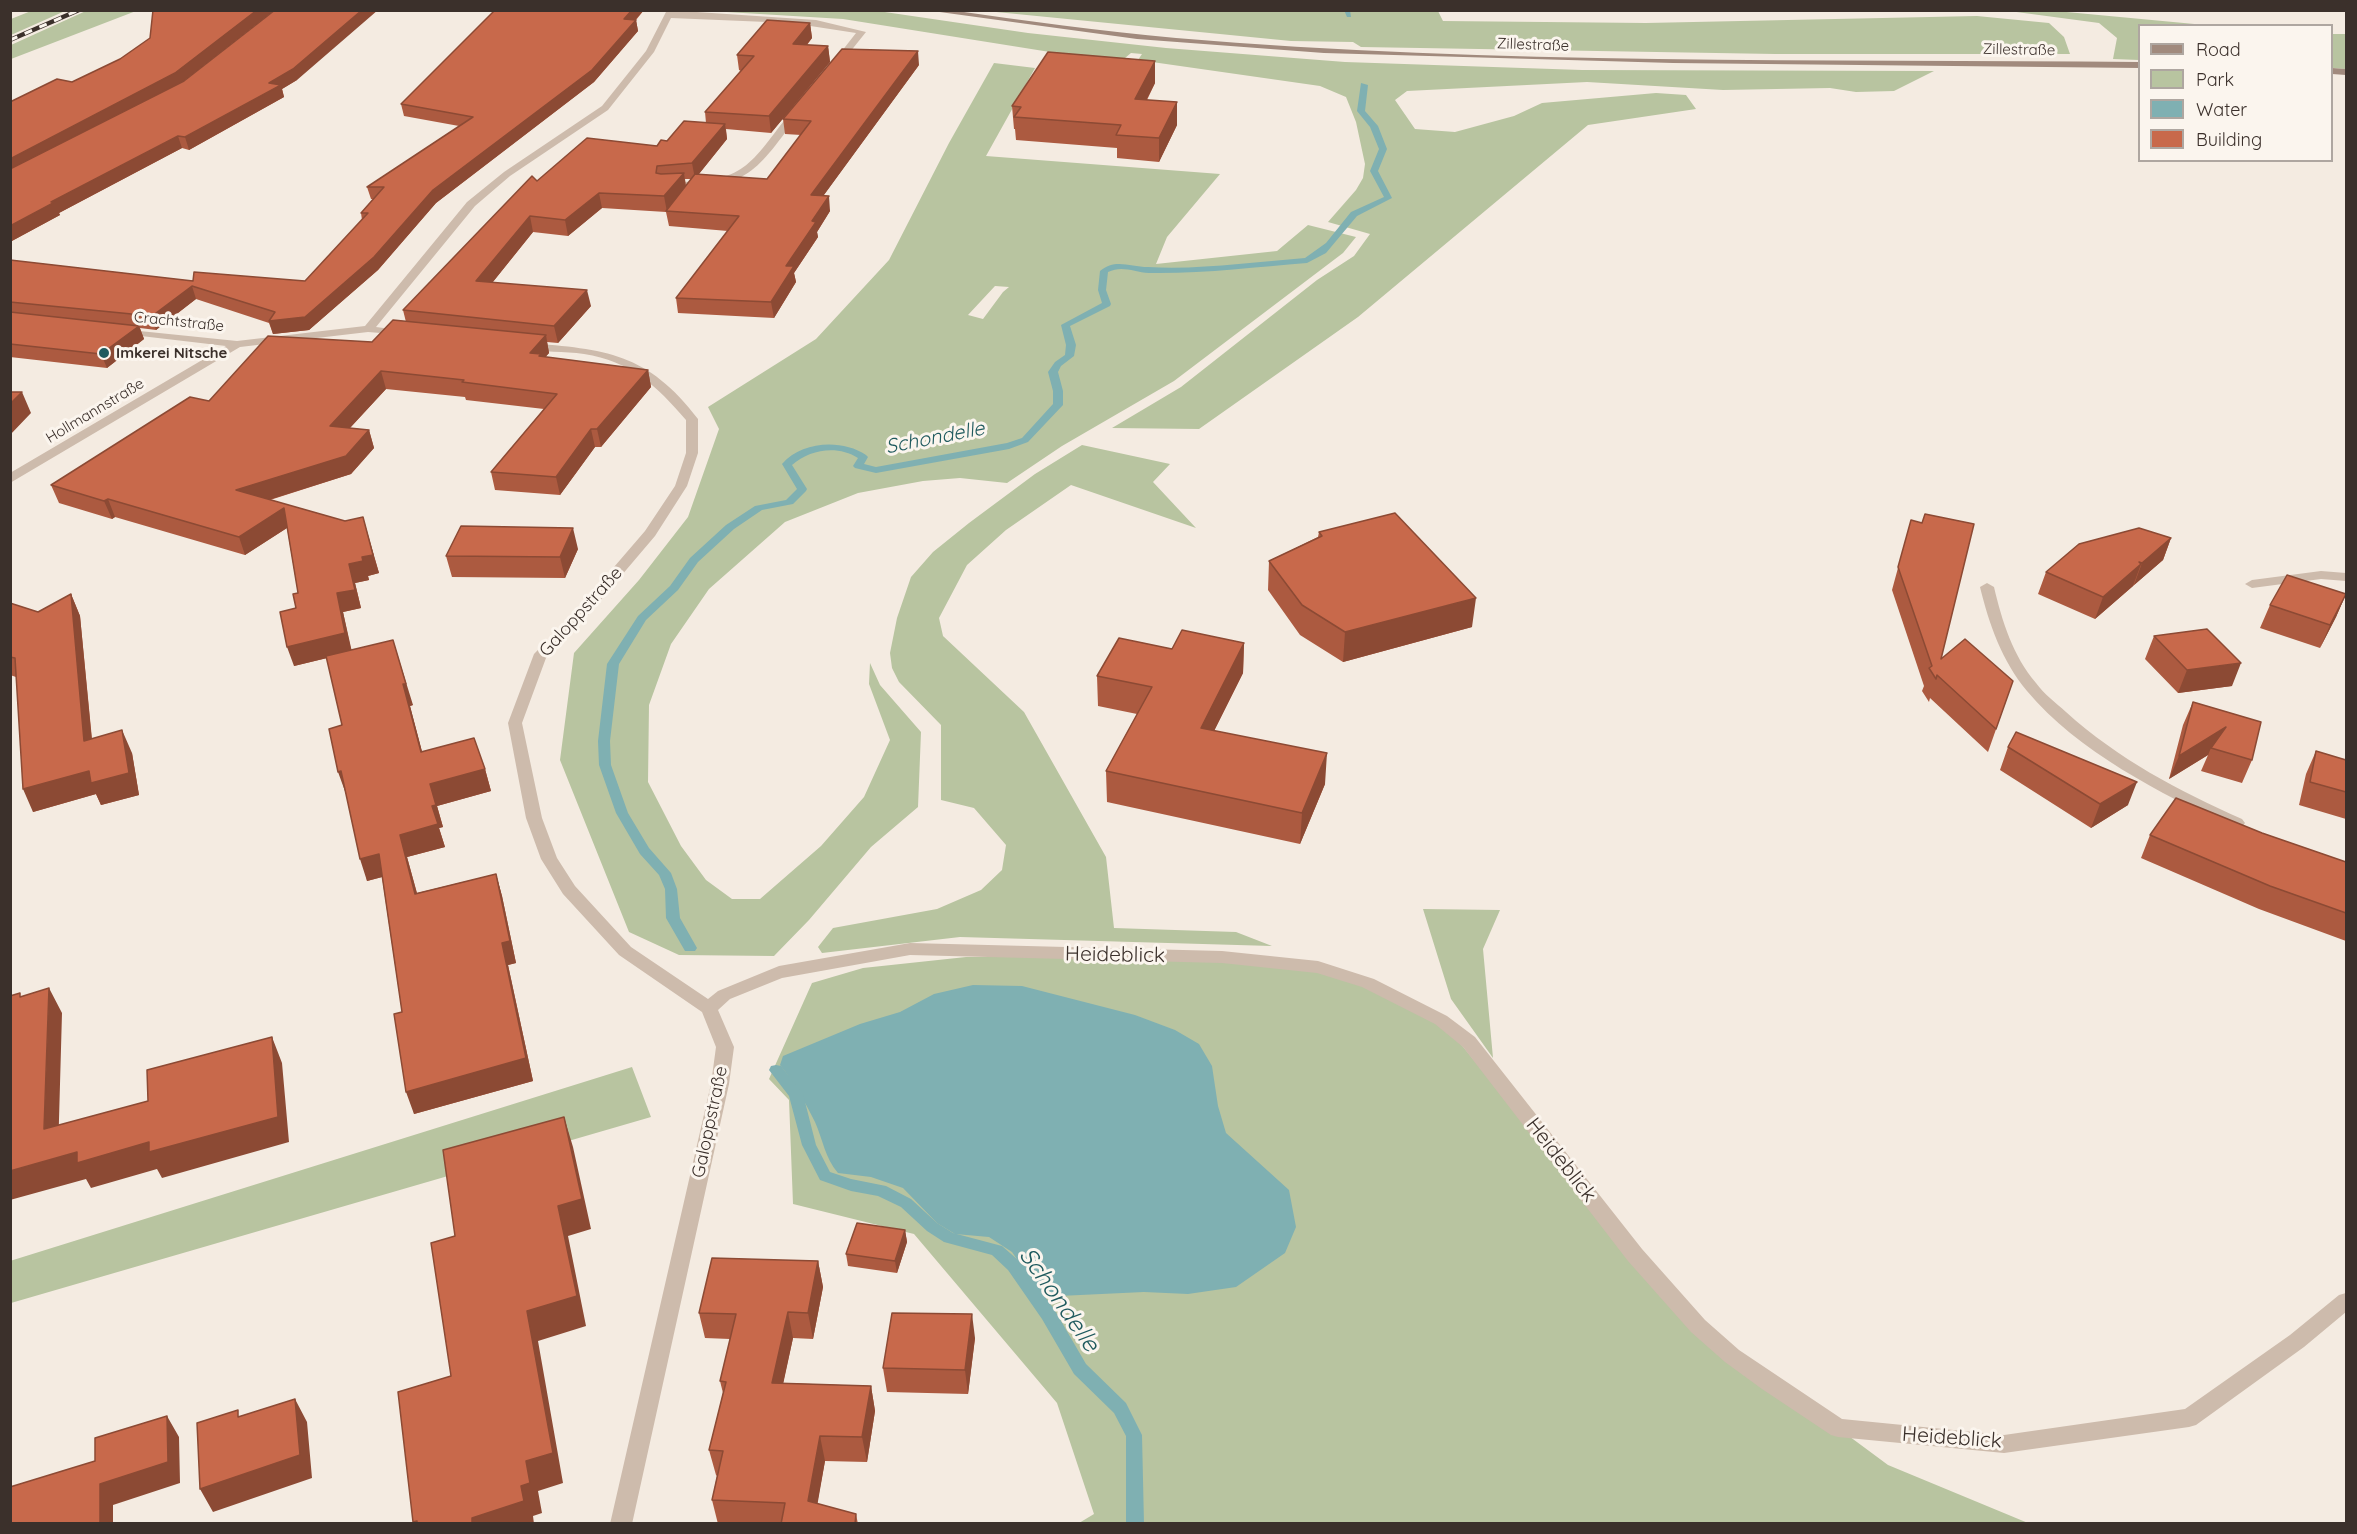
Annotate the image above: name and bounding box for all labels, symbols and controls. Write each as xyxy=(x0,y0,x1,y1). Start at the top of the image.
legend xyxy=(2138,24,2333,162)
street label: Zillestraße xyxy=(1496,35,1570,55)
text: Road xyxy=(2196,38,2241,61)
street label: Zillestraße xyxy=(1983,40,2055,60)
text: Park xyxy=(2196,68,2234,91)
text: Water xyxy=(2196,98,2247,121)
text: Building xyxy=(2196,128,2262,151)
street label: Crachtstraße xyxy=(133,308,225,336)
place label: Imkerei Nitsche xyxy=(116,344,227,362)
marker: Imkerei Nitsche xyxy=(97,346,111,360)
street label: Hollmannstraße xyxy=(43,375,147,447)
water label: Schondelle xyxy=(883,417,987,459)
street label: Galoppstraße xyxy=(535,563,627,661)
street label: Heideblick xyxy=(1065,942,1165,968)
street label: Galoppstraße xyxy=(688,1064,732,1180)
street label: Heideblick xyxy=(1520,1113,1602,1207)
water label: Schondelle xyxy=(1013,1242,1105,1358)
street label: Heideblick xyxy=(1901,1422,2003,1454)

